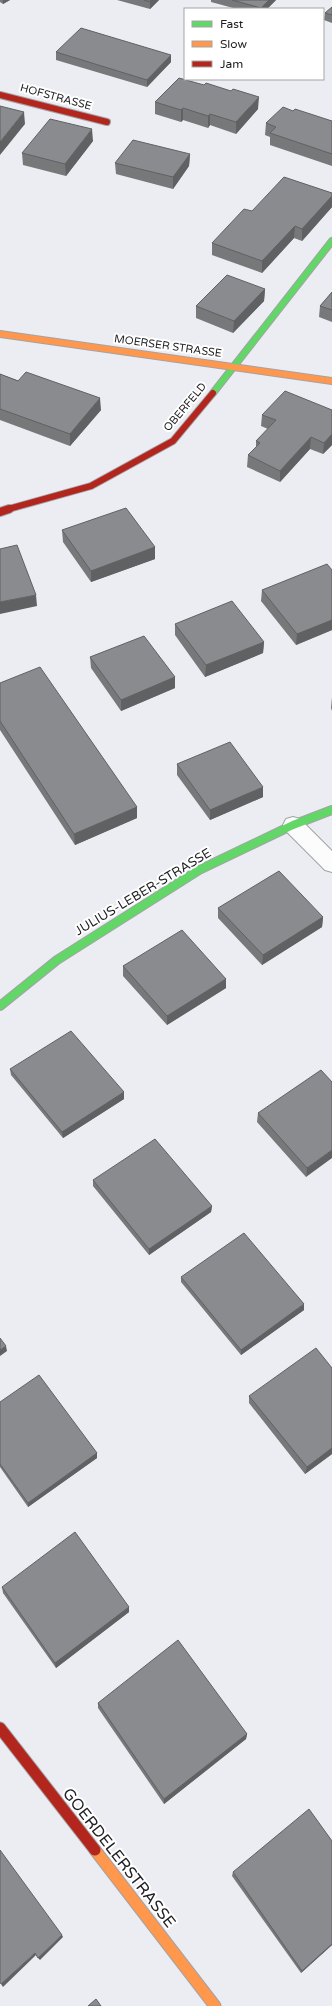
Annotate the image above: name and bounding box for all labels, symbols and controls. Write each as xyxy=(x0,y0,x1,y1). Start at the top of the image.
legend xyxy=(184,8,324,80)
text: Fast xyxy=(220,17,244,31)
text: Slow xyxy=(220,37,247,51)
text: Jam xyxy=(220,57,243,71)
street label: HOFSTRASSE xyxy=(19,81,93,113)
street label: MOERSER STRASSE xyxy=(113,332,223,360)
street label: OBERFELD xyxy=(161,380,209,434)
street label: JULIUS-LEBER-STRASSE xyxy=(72,845,214,939)
street label: GOERDELERSTRASSE xyxy=(58,1784,180,1932)

